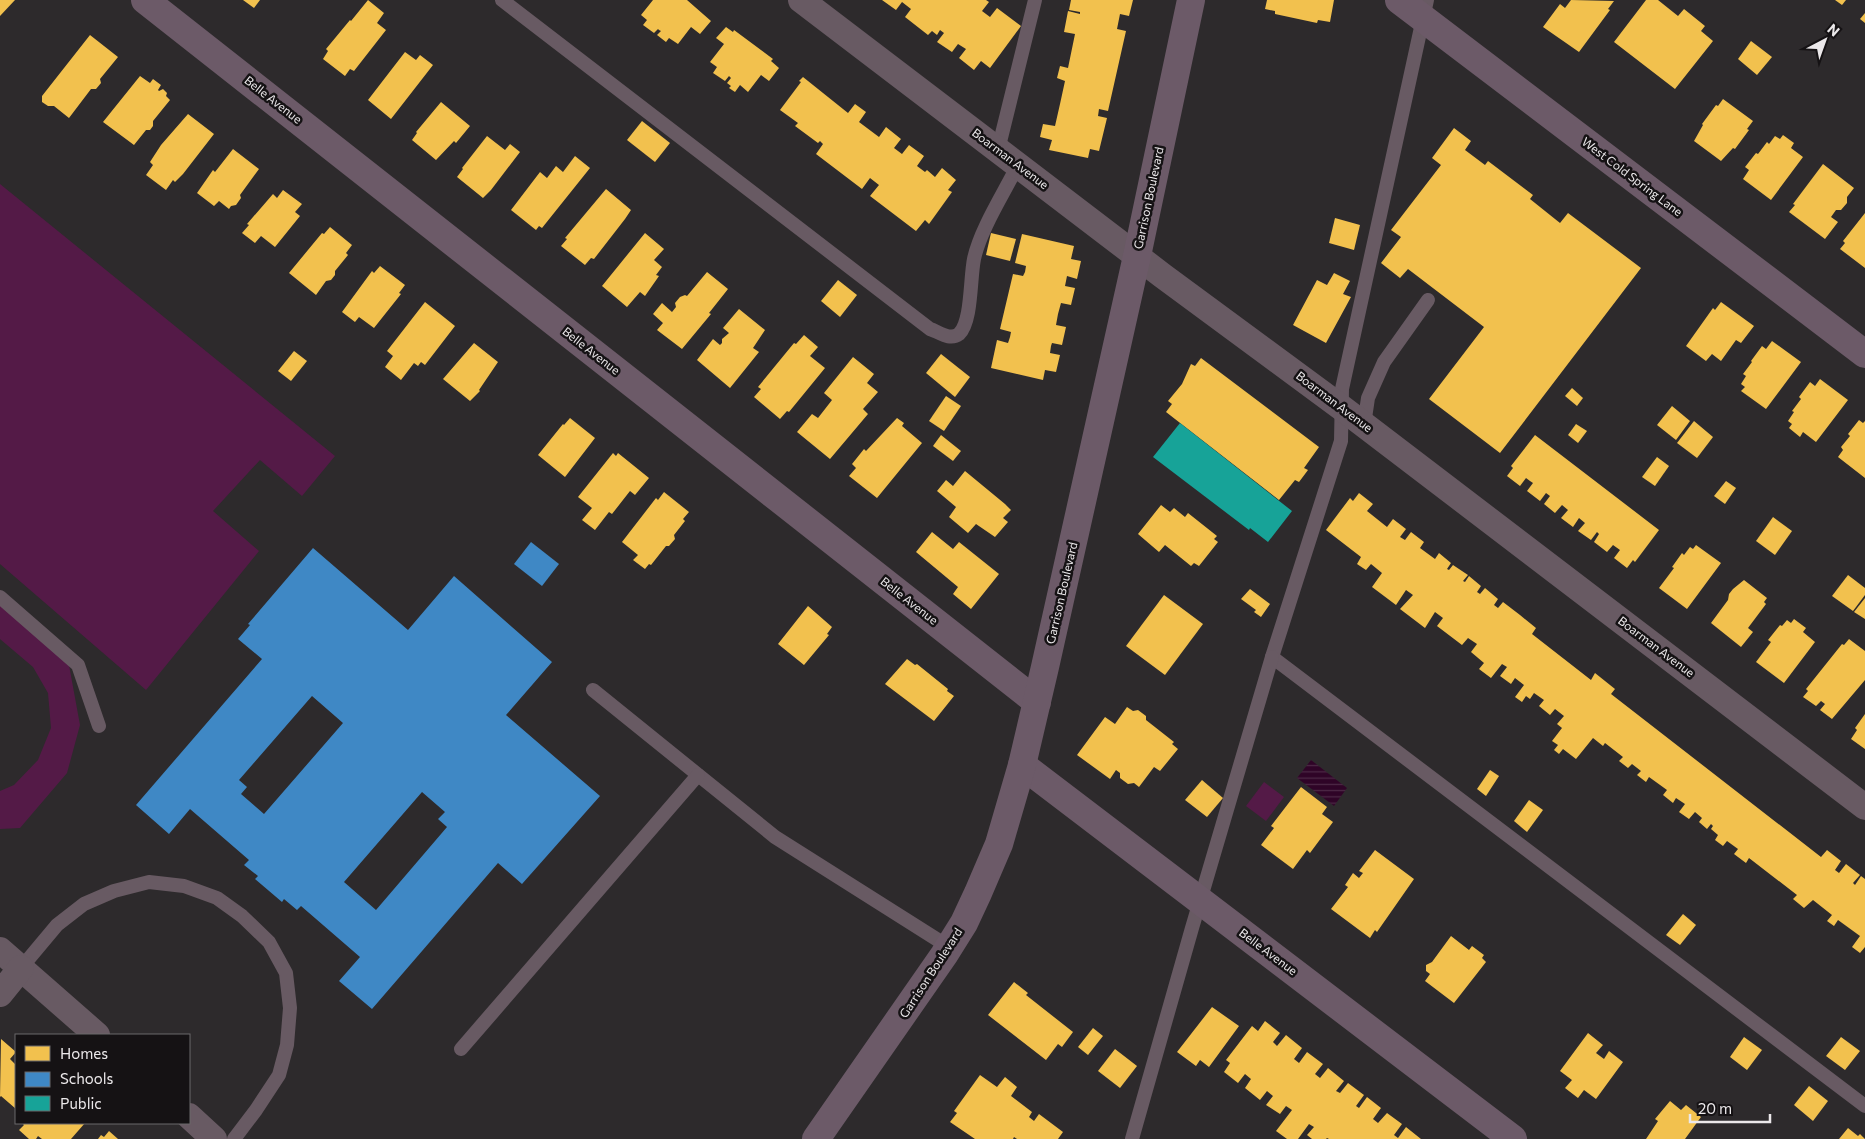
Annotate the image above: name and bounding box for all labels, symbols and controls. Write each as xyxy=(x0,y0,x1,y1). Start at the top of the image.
north arrow xyxy=(1800,15,1850,65)
text: N xyxy=(1824,20,1843,40)
street label: Belle Avenue xyxy=(242,73,305,126)
street label: Boarman Avenue xyxy=(970,125,1052,191)
street label: West Cold Spring Lane xyxy=(1580,134,1686,219)
street label: Garrison Boulevard xyxy=(1130,145,1166,250)
street label: Belle Avenue xyxy=(560,324,623,377)
street label: Boarman Avenue xyxy=(1294,368,1376,434)
street label: Garrison Boulevard xyxy=(1042,540,1080,645)
street label: Belle Avenue xyxy=(878,574,941,627)
street label: Boarman Avenue xyxy=(1616,613,1698,679)
street label: Garrison Boulevard xyxy=(896,925,964,1020)
street label: Belle Avenue xyxy=(1237,925,1300,977)
legend xyxy=(15,1034,190,1124)
text: Homes xyxy=(60,1044,108,1062)
text: Schools xyxy=(60,1069,114,1087)
scale bar xyxy=(1690,1092,1770,1124)
text: Public xyxy=(60,1094,102,1112)
text: 20 m xyxy=(1698,1099,1732,1117)

